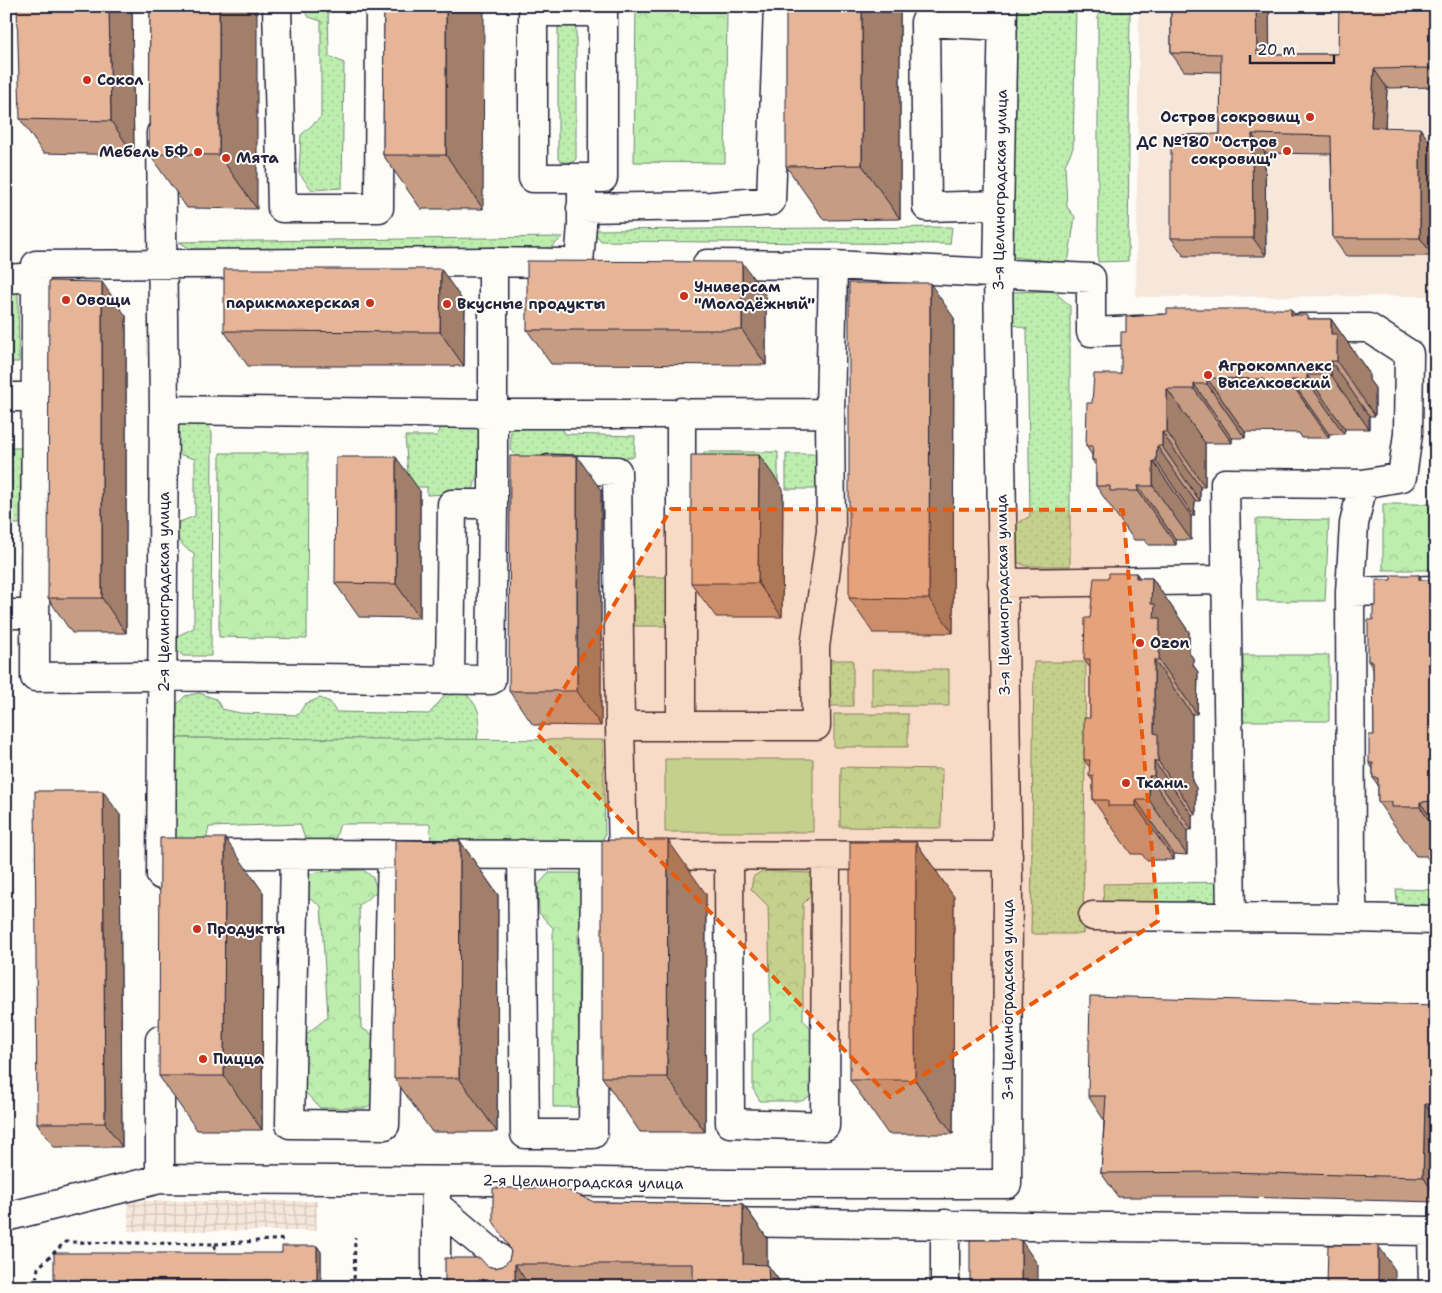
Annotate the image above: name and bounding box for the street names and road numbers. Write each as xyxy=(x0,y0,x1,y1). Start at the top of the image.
street label: 3-я Целиноградская улица xyxy=(988,88,1012,291)
street label: 2-я Целиноградская улица xyxy=(154,491,174,692)
street label: 3-я Целиноградская улица xyxy=(991,493,1015,696)
street label: 3-я Целиноградская улица xyxy=(998,899,1018,1101)
street label: 2-я Целиноградская улица xyxy=(482,1170,684,1194)

